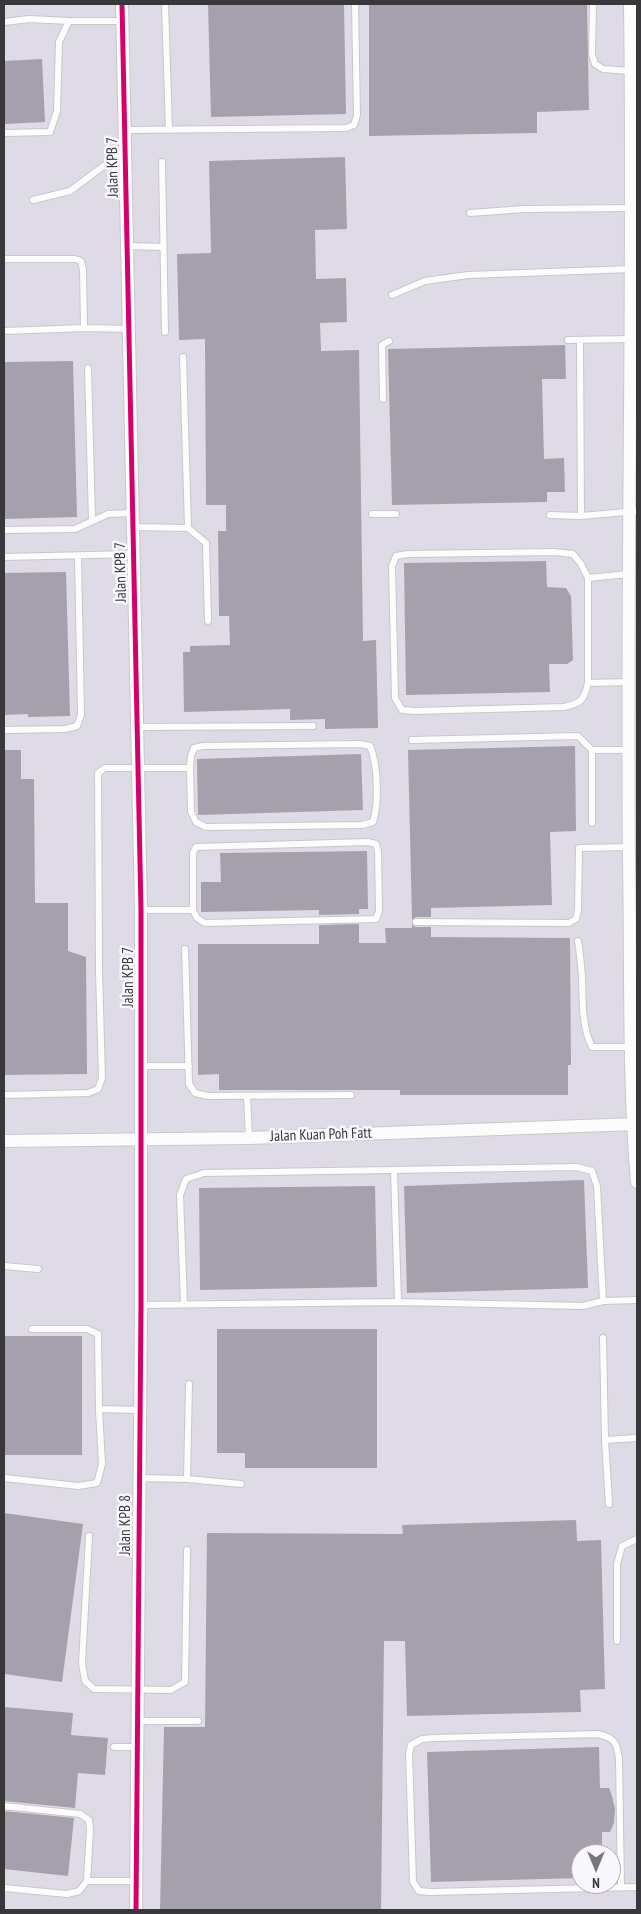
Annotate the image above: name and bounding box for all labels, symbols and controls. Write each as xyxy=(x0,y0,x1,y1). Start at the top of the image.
street label: Jalan KPB 7 xyxy=(103,137,123,197)
street label: Jalan KPB 7 xyxy=(111,542,131,602)
street label: Jalan KPB 7 xyxy=(120,947,138,1007)
street label: Jalan Kuan Poh Fatt xyxy=(270,1124,372,1146)
street label: Jalan KPB 8 xyxy=(117,1495,135,1555)
north arrow xyxy=(571,1844,621,1894)
text: N xyxy=(592,1874,600,1892)

